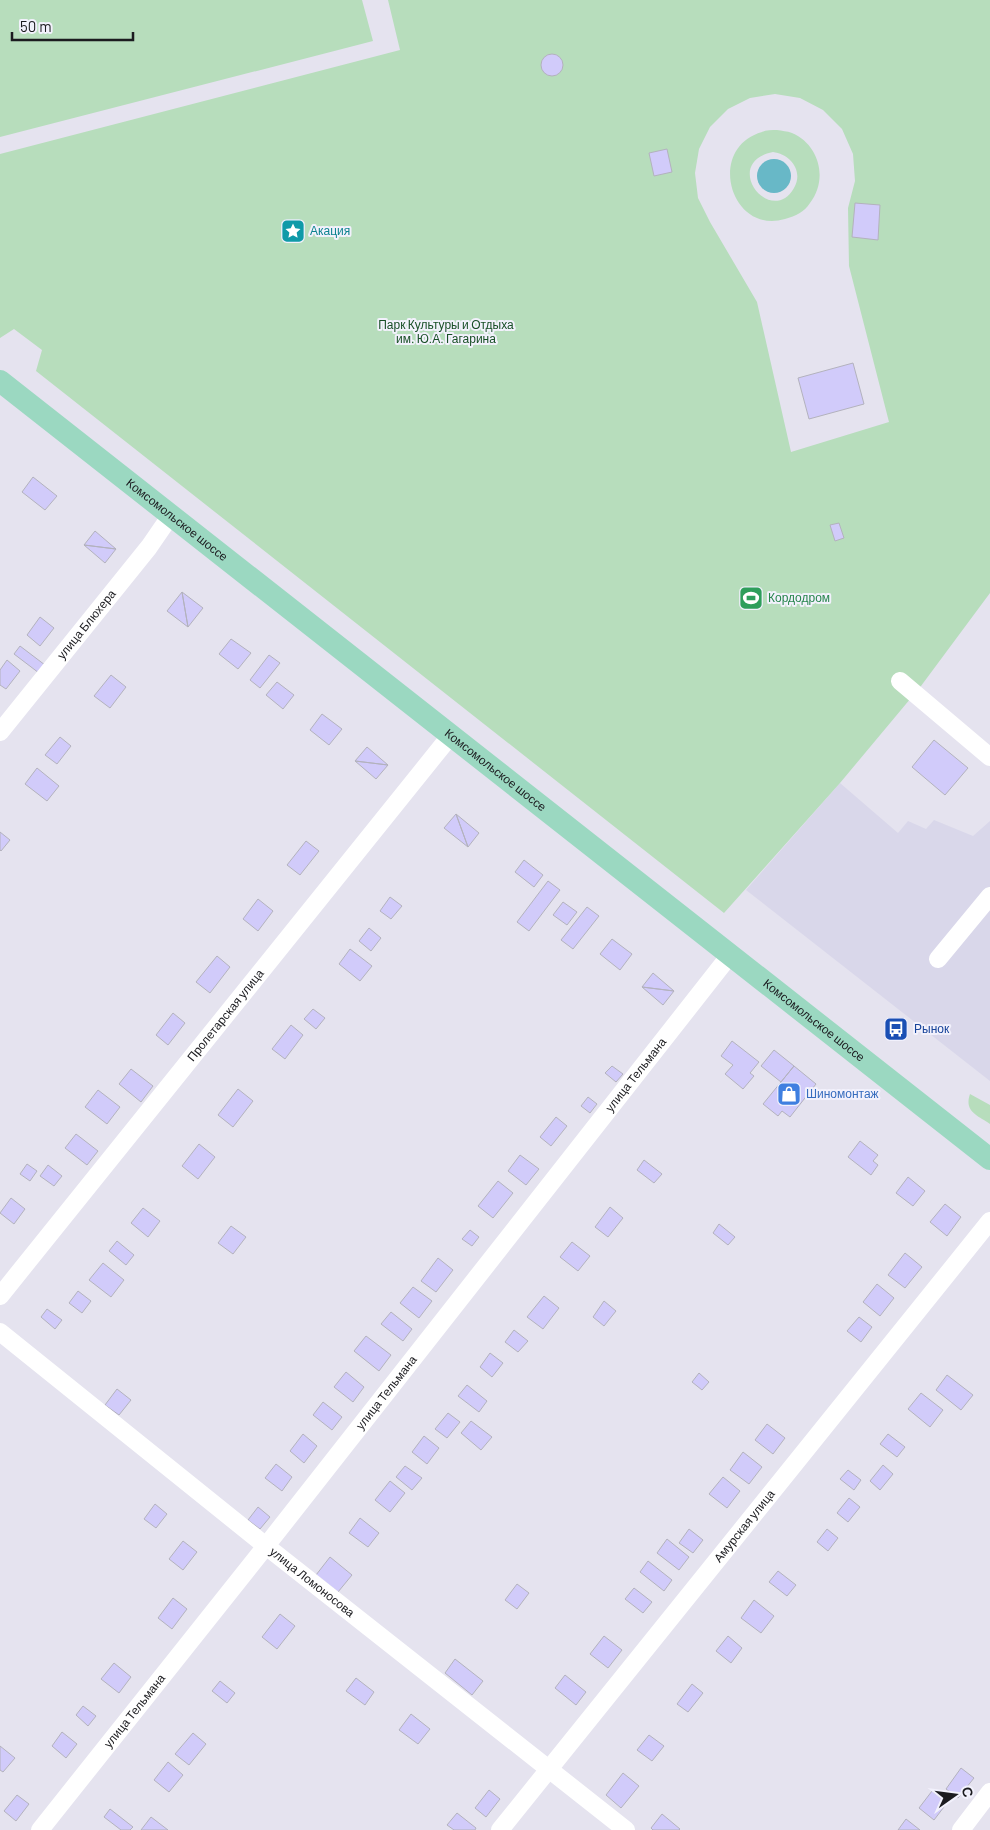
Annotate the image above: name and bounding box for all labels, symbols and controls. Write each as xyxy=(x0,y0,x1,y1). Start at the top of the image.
scale bar xyxy=(12,10,134,42)
text: 50 m xyxy=(20,17,52,35)
place icon: Акация xyxy=(280,218,306,244)
place label: Акация xyxy=(310,223,350,238)
park label: Парк Культуры и Отдыха им. Ю.А. Гагарина xyxy=(378,317,514,346)
street label: Комсомольское шоссе xyxy=(124,475,231,564)
sports icon: Кордодром xyxy=(738,585,764,611)
street label: улица Блюхера xyxy=(54,586,118,662)
place label: Кордодром xyxy=(768,590,830,605)
street label: Комсомольское шоссе xyxy=(443,725,550,814)
street label: Пролетарская улица xyxy=(184,966,266,1064)
street label: Комсомольское шоссе xyxy=(761,976,868,1064)
bus stop icon: Рынок xyxy=(883,1016,909,1042)
place label: Рынок xyxy=(914,1021,950,1035)
street label: улица Тельмана xyxy=(602,1034,669,1115)
shop icon: Шиномонтаж xyxy=(776,1081,802,1107)
place label: Шиномонтаж xyxy=(806,1086,879,1100)
street label: улица Тельмана xyxy=(352,1352,419,1432)
street label: Амурская улица xyxy=(710,1486,777,1565)
street label: улица Ломоносова xyxy=(267,1544,358,1619)
street label: улица Тельмана xyxy=(100,1671,168,1751)
north arrow xyxy=(930,1770,980,1820)
text: С xyxy=(959,1785,978,1799)

